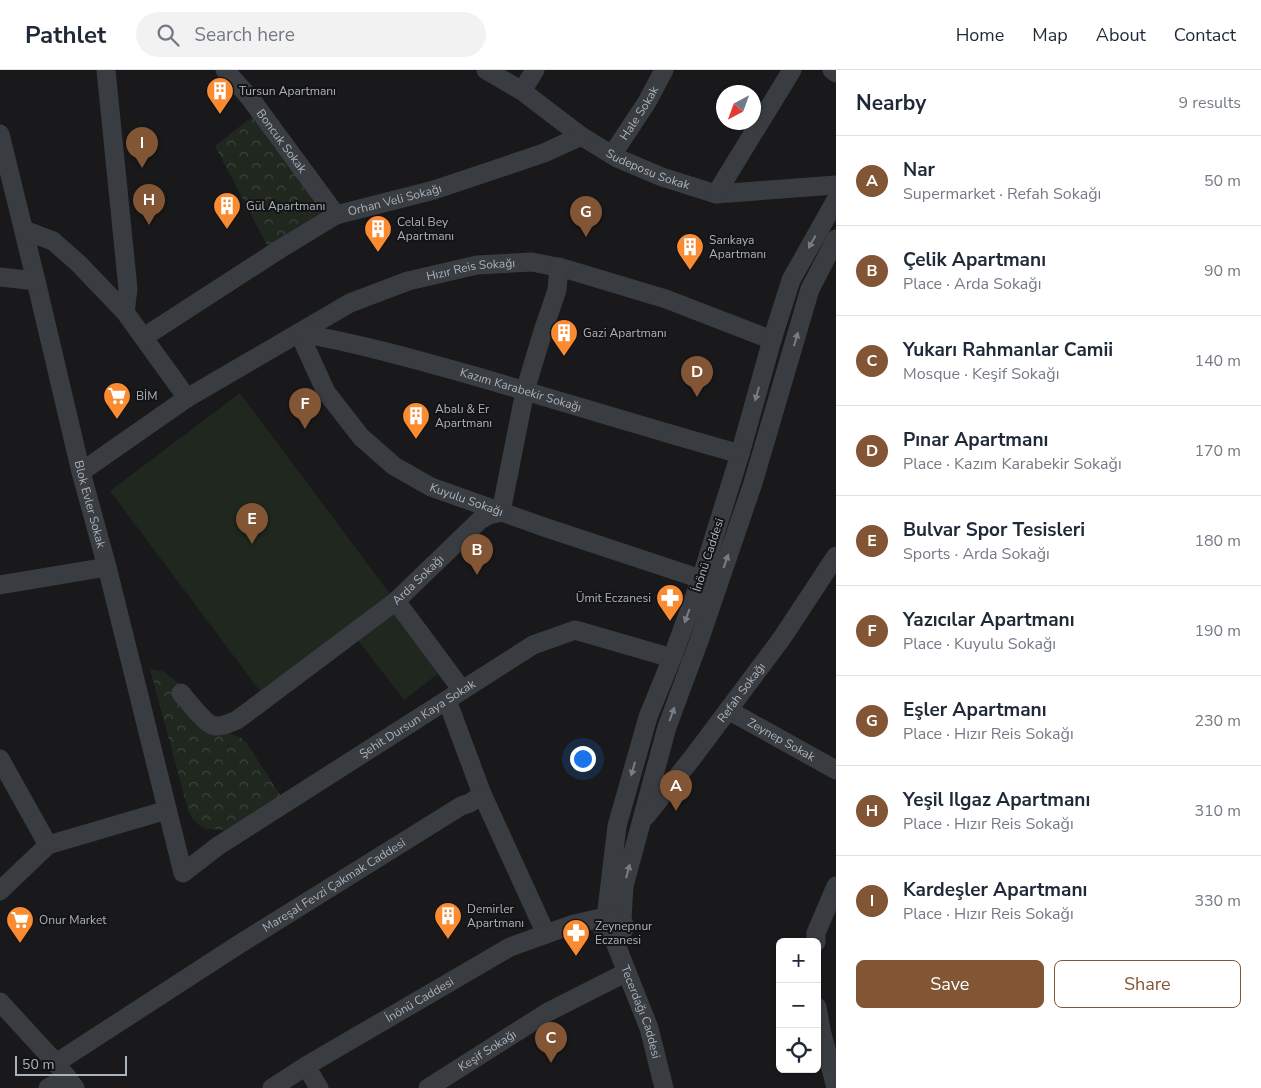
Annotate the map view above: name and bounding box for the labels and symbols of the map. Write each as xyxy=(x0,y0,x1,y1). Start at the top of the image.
building icon: Tursun Apartmanı xyxy=(205,76,235,115)
street label: Hale Sokak xyxy=(616,82,662,143)
place label: Tursun Apartmanı xyxy=(239,83,336,99)
north arrow xyxy=(716,85,761,130)
street label: Boncuk Sokak xyxy=(253,106,311,177)
pin: I xyxy=(126,127,158,168)
street label: Sudeposu Sokak xyxy=(603,145,693,194)
street label: Orhan Veli Sokağı xyxy=(346,180,444,220)
pin: H xyxy=(133,184,165,225)
building icon: Gül Apartmanı xyxy=(212,191,242,230)
pin: G xyxy=(570,196,602,237)
place label: Gül Apartmanı xyxy=(246,198,325,214)
building icon: Celal Bey Apartmanı xyxy=(363,214,393,253)
place label: Celal Bey Apartmanı xyxy=(397,214,454,244)
building icon: Sarıkaya Apartmanı xyxy=(675,232,705,271)
place label: Sarıkaya Apartmanı xyxy=(709,232,766,262)
one-way arrow xyxy=(808,235,816,249)
street label: Hızır Reis Sokağı xyxy=(425,255,515,284)
building icon: Gazi Apartmanı xyxy=(549,318,579,357)
place label: Gazi Apartmanı xyxy=(583,325,667,341)
one-way arrow xyxy=(792,332,800,347)
pin: D xyxy=(681,356,713,397)
street label: Kazım Karabekir Sokağı xyxy=(458,364,583,415)
supermarket icon: BİM xyxy=(102,381,132,420)
one-way arrow xyxy=(753,386,761,402)
place label: BİM xyxy=(136,388,157,404)
pin: F xyxy=(289,388,321,429)
building icon: Abalı & Er Apartmanı xyxy=(401,401,431,440)
place label: Abalı & Er Apartmanı xyxy=(435,401,492,431)
street label: Blok Evler Sokak xyxy=(71,459,110,551)
street label: Kuyulu Sokağı xyxy=(428,479,505,520)
pin: E xyxy=(236,503,268,544)
street label: İnönü Caddesi xyxy=(689,516,727,594)
pin: B xyxy=(461,534,493,575)
street label: Arda Sokağı xyxy=(389,551,447,608)
one-way arrow xyxy=(723,554,731,569)
pharmacy icon: Ümit Eczanesi xyxy=(655,583,685,622)
place label: Ümit Eczanesi xyxy=(576,590,651,606)
one-way arrow xyxy=(683,609,691,624)
street label: Refah Sokağı xyxy=(714,659,769,726)
street label: Şehit Dursun Kaya Sokak xyxy=(356,675,479,762)
one-way arrow xyxy=(669,707,676,722)
street label: Zeynep Sokak xyxy=(745,714,819,765)
your location xyxy=(570,746,596,772)
one-way arrow xyxy=(629,761,637,776)
pin: A xyxy=(660,770,692,811)
street label: Mareşal Fevzi Çakmak Caddesi xyxy=(259,835,408,936)
one-way arrow xyxy=(624,863,632,878)
building icon: Demirler Apartmanı xyxy=(433,901,463,940)
place label: Demirler Apartmanı xyxy=(467,901,524,931)
supermarket icon: Onur Market xyxy=(5,905,35,944)
place label: Onur Market xyxy=(39,912,107,928)
pharmacy icon: Zeynepnur Eczanesi xyxy=(561,918,591,957)
place label: Zeynepnur Eczanesi xyxy=(595,918,653,948)
street label: Tecerdağı Caddesi xyxy=(617,963,664,1060)
street label: İnönü Caddesi xyxy=(383,974,457,1026)
pin: C xyxy=(535,1022,567,1063)
street label: Keşif Sokağı xyxy=(455,1026,519,1075)
scale bar xyxy=(15,1053,128,1076)

